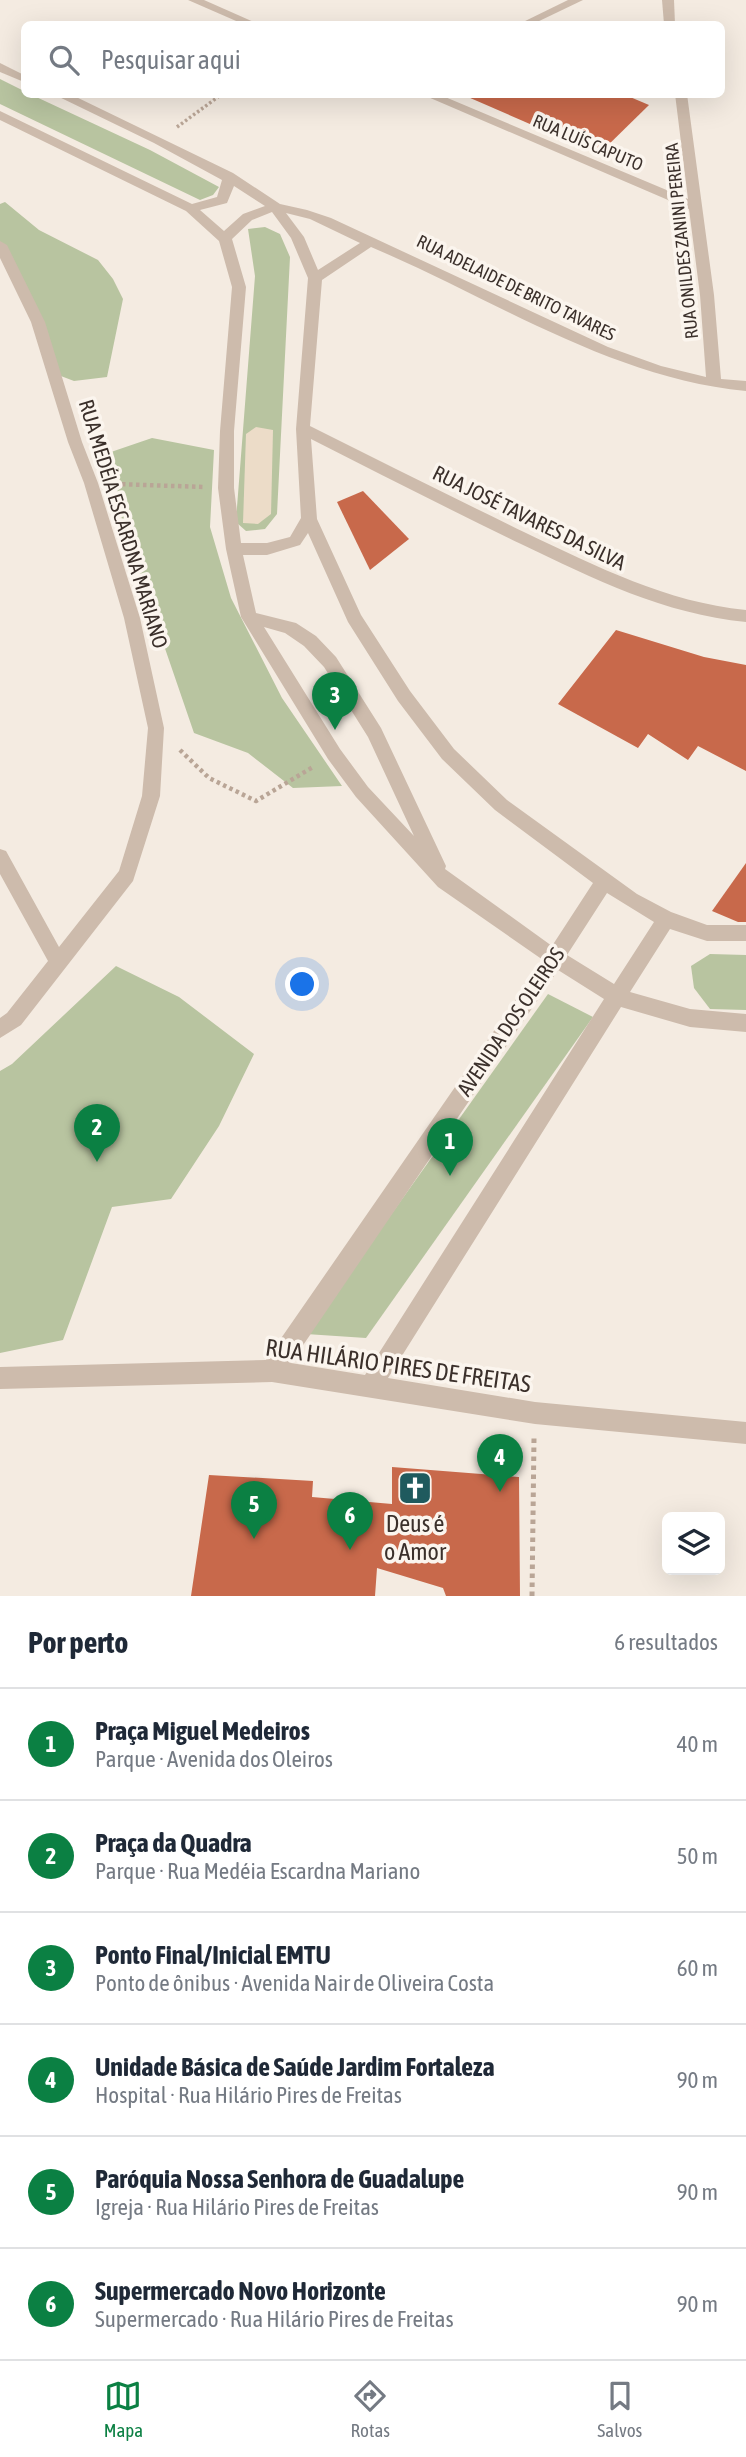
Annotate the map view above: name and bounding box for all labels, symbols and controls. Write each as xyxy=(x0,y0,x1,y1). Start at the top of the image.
search box xyxy=(21,21,725,98)
icon: search xyxy=(45,41,83,79)
text: Pesquisar aqui xyxy=(101,45,241,75)
street label: RUA LUÍS CAPUTO xyxy=(530,110,646,175)
street label: RUA ONILDES ZANINI PEREIRA xyxy=(661,142,702,340)
street label: RUA ADELAIDE DE BRITO TAVARES xyxy=(414,230,619,345)
street label: RUA MEDÉIA ESCARDNA MARIANO xyxy=(75,396,173,651)
street label: RUA JOSÉ TAVARES DA SILVA xyxy=(429,460,630,575)
pin: 3 xyxy=(312,672,358,730)
street label: AVENIDA DOS OLEIROS xyxy=(452,943,569,1100)
your location xyxy=(285,967,319,1001)
pin: 2 xyxy=(74,1104,120,1162)
pin: 1 xyxy=(427,1118,473,1176)
street label: RUA HILÁRIO PIRES DE FREITAS xyxy=(264,1334,532,1397)
pin: 4 xyxy=(477,1434,523,1492)
church icon: Deus é o Amor xyxy=(396,1469,434,1507)
pin: 5 xyxy=(231,1481,277,1539)
pin: 6 xyxy=(327,1492,373,1550)
place label: Deus é o Amor xyxy=(384,1510,447,1565)
map controls xyxy=(662,1512,725,1575)
button: layers xyxy=(662,1512,725,1575)
text: Por perto xyxy=(28,1625,128,1659)
text: 6 resultados xyxy=(614,1629,718,1655)
text: Praça Miguel Medeiros xyxy=(95,1716,310,1746)
text: 1 xyxy=(46,1731,56,1757)
text: 40 m xyxy=(677,1731,718,1757)
text: Parque · Avenida dos Oleiros xyxy=(95,1746,333,1772)
text: Praça da Quadra xyxy=(95,1828,252,1858)
text: 2 xyxy=(46,1843,56,1869)
text: 50 m xyxy=(677,1843,718,1869)
text: Parque · Rua Medéia Escardna Mariano xyxy=(95,1858,420,1884)
text: Ponto Final/Inicial EMTU xyxy=(95,1940,331,1970)
text: 3 xyxy=(46,1955,56,1981)
text: 60 m xyxy=(677,1955,718,1981)
text: Ponto de ônibus · Avenida Nair de Oliveira Costa xyxy=(95,1970,494,1996)
text: Unidade Básica de Saúde Jardim Fortaleza xyxy=(95,2052,495,2082)
text: 4 xyxy=(46,2067,56,2093)
text: 90 m xyxy=(677,2067,718,2093)
text: Hospital · Rua Hilário Pires de Freitas xyxy=(95,2082,402,2108)
text: Paróquia Nossa Senhora de Guadalupe xyxy=(95,2164,464,2194)
text: 5 xyxy=(46,2179,56,2205)
text: 90 m xyxy=(677,2179,718,2205)
text: Igreja · Rua Hilário Pires de Freitas xyxy=(95,2194,379,2220)
text: Supermercado Novo Horizonte xyxy=(95,2276,386,2306)
text: 6 xyxy=(46,2291,56,2317)
text: 90 m xyxy=(677,2291,718,2317)
text: Supermercado · Rua Hilário Pires de Freitas xyxy=(95,2306,454,2332)
tab: Mapa xyxy=(104,2377,143,2441)
tab: Rotas xyxy=(350,2377,390,2441)
tab: Salvos xyxy=(597,2377,642,2441)

